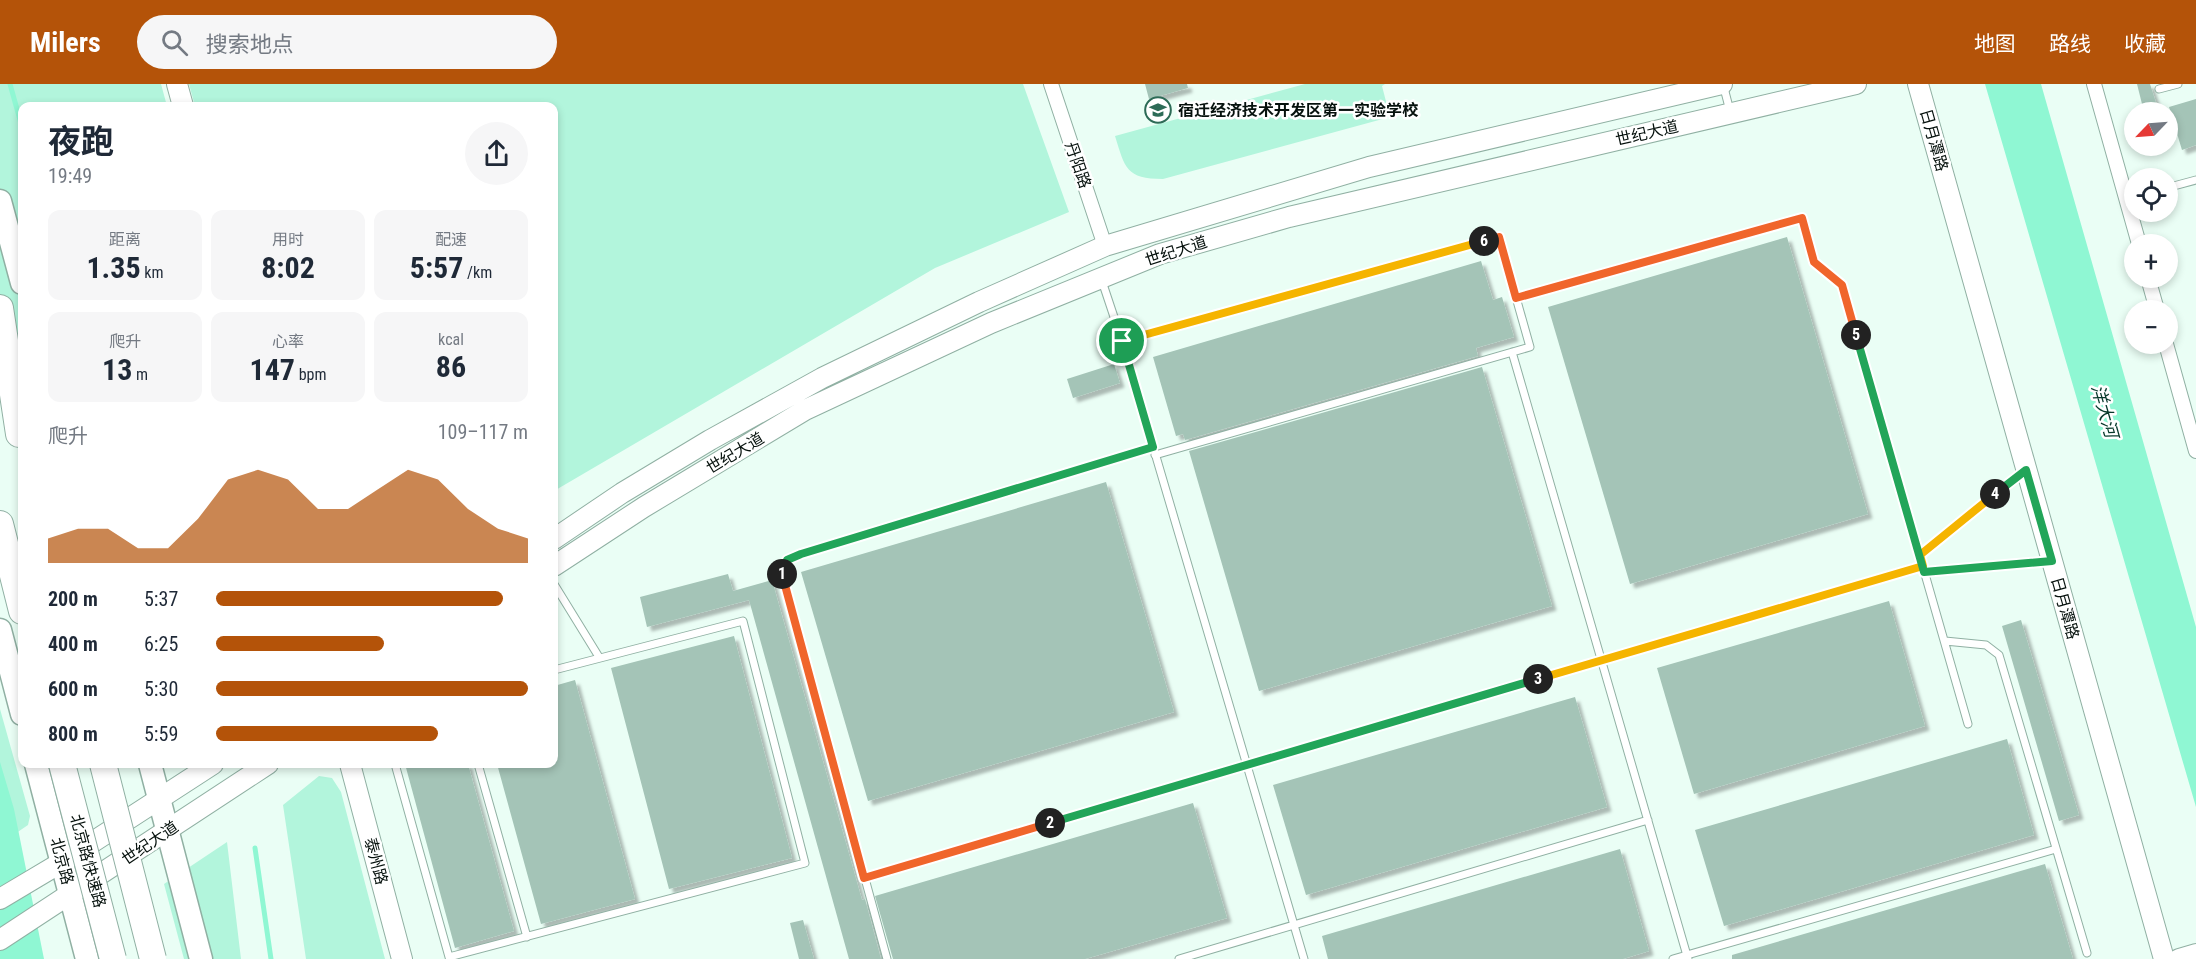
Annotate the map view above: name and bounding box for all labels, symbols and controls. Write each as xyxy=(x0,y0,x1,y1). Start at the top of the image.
search box xyxy=(137,15,557,69)
text: Milers xyxy=(30,26,101,59)
icon: search xyxy=(158,26,191,59)
text: 搜索地点 xyxy=(206,32,294,57)
text: 地图 xyxy=(1974,32,2016,56)
text: 路线 xyxy=(2049,32,2091,56)
text: 收藏 xyxy=(2124,32,2166,56)
school or university icon: 宿迁经济技术开发区第一实验学校 xyxy=(1143,95,1173,125)
place label: 宿迁经济技术开发区第一实验学校 xyxy=(1178,101,1419,120)
north arrow xyxy=(2124,102,2178,156)
map controls xyxy=(2124,102,2178,354)
street label: 日月潭路 xyxy=(1916,107,1952,173)
street label: 世纪大道 xyxy=(1614,117,1680,149)
text: 夜跑 xyxy=(48,122,114,161)
button: share xyxy=(465,122,528,185)
street label: 丹阳路 xyxy=(1061,139,1095,191)
text: 19:49 xyxy=(48,164,92,188)
button: locate xyxy=(2124,168,2178,222)
pin: 6 xyxy=(1469,226,1499,256)
text: 距离 xyxy=(109,230,141,249)
text: 用时 xyxy=(272,230,304,249)
text: 配速 xyxy=(435,230,467,249)
text: 6 xyxy=(1480,231,1488,250)
street label: 世纪大道 xyxy=(1143,232,1209,270)
button: + xyxy=(2124,234,2178,288)
text: 1.35 xyxy=(86,250,141,285)
text: 8:02 xyxy=(261,250,315,285)
text: 5:57 xyxy=(410,250,463,285)
text: km xyxy=(141,263,164,282)
text: /km xyxy=(463,263,492,282)
button: − xyxy=(2124,300,2178,354)
pin xyxy=(1096,315,1147,366)
pin: 5 xyxy=(1841,320,1871,350)
icon: arrive xyxy=(1105,324,1138,357)
text: 5 xyxy=(1852,325,1860,344)
text: kcal xyxy=(438,330,464,349)
text: 爬升 xyxy=(109,332,141,351)
text: 心率 xyxy=(272,332,304,351)
text: 86 xyxy=(436,349,466,384)
text: 13 xyxy=(102,352,132,387)
text: 147 xyxy=(250,352,295,387)
text: m xyxy=(132,365,148,384)
text: bpm xyxy=(295,365,326,384)
water label: 洋大河 xyxy=(2087,382,2123,443)
text: 109–117 m xyxy=(438,420,528,444)
text: 爬升 xyxy=(48,424,88,448)
street label: 世纪大道 xyxy=(703,428,767,478)
pin: 4 xyxy=(1980,479,2010,509)
text: 4 xyxy=(1991,484,1999,503)
pin: 1 xyxy=(767,559,797,589)
text: 1 xyxy=(778,564,786,583)
street label: 日月潭路 xyxy=(2047,575,2083,641)
text: 200 m xyxy=(48,587,98,611)
text: 5:37 xyxy=(144,587,178,611)
text: 400 m xyxy=(48,632,98,656)
text: 6:25 xyxy=(144,632,178,656)
pin: 3 xyxy=(1523,664,1553,694)
text: 3 xyxy=(1534,669,1542,688)
text: 600 m xyxy=(48,677,98,701)
text: 5:30 xyxy=(144,677,178,701)
text: 800 m xyxy=(48,722,98,746)
text: 5:59 xyxy=(144,722,178,746)
pin: 2 xyxy=(1035,808,1065,838)
street label: 北京路快速路 xyxy=(66,812,110,910)
text: 2 xyxy=(1046,813,1054,832)
street label: 世纪大道 xyxy=(118,817,182,869)
street label: 北京路 xyxy=(47,835,77,887)
street label: 泰州路 xyxy=(361,835,391,887)

